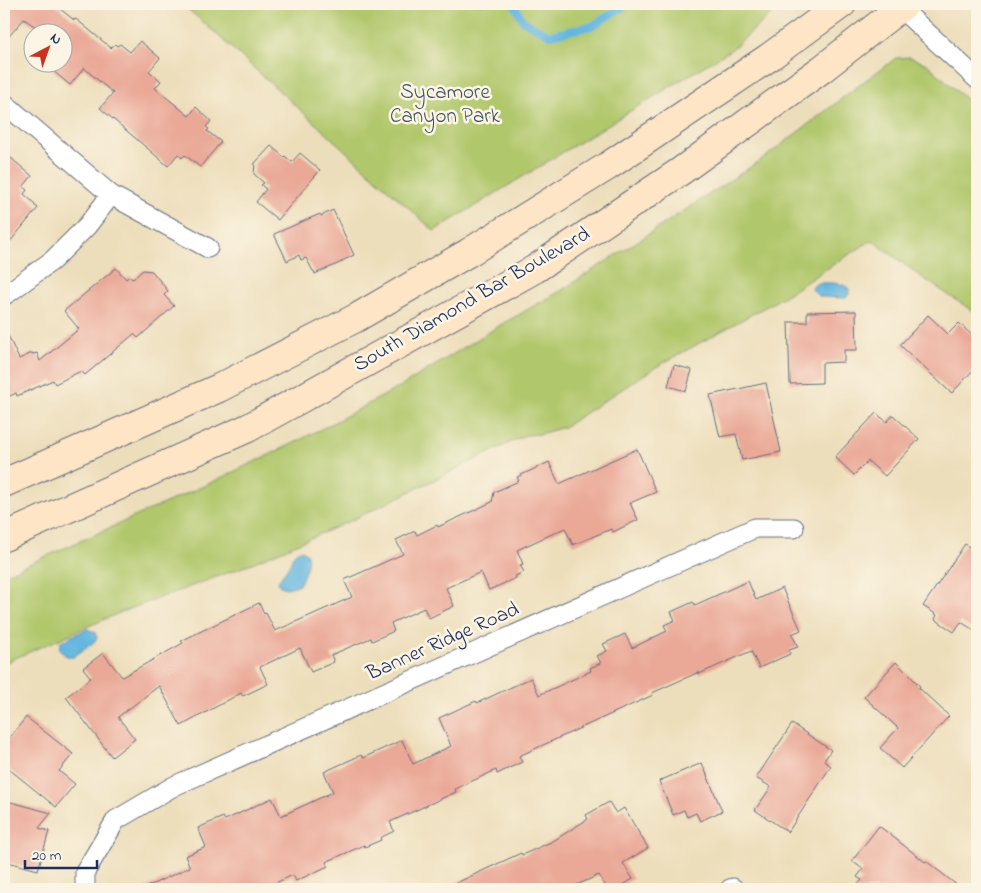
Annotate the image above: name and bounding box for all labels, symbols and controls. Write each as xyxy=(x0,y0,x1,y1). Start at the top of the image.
north arrow xyxy=(22,22,72,72)
text: N xyxy=(45,28,66,50)
park label: Sycamore Canyon Park xyxy=(390,78,501,134)
street label: South Diamond Bar Boulevard xyxy=(348,220,596,380)
street label: Banner Ridge Road xyxy=(361,595,525,691)
scale bar xyxy=(25,838,98,870)
text: 20 m xyxy=(32,845,62,867)

